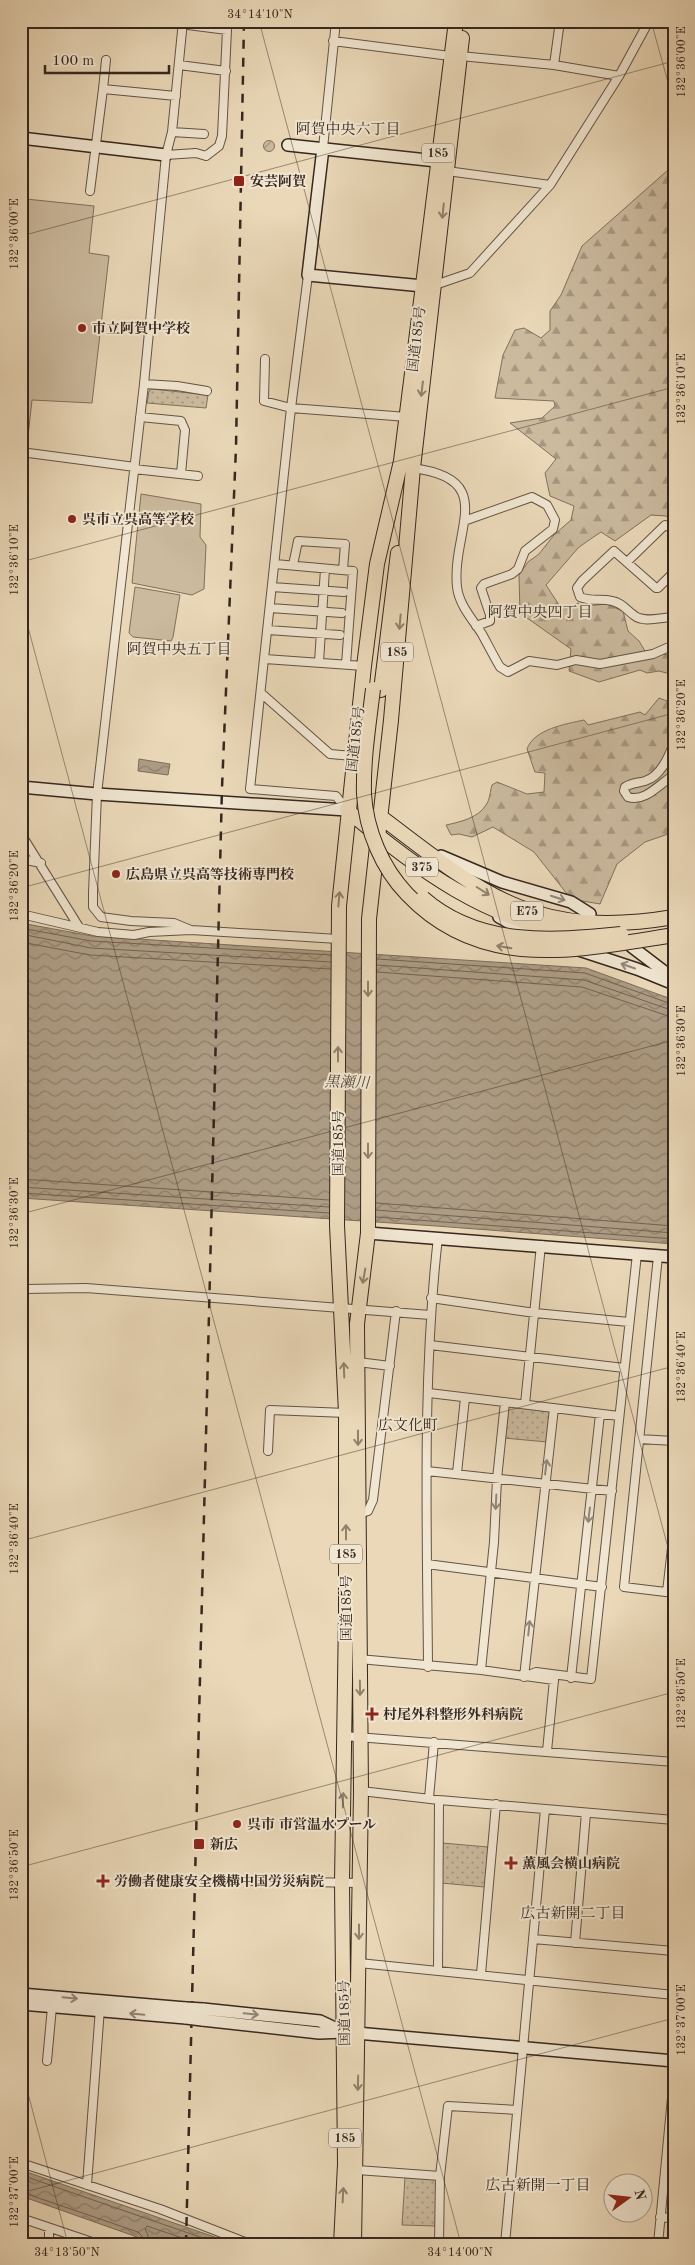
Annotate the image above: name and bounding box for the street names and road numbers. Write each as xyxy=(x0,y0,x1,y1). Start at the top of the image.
road number: 185 xyxy=(422,144,454,162)
street label: 国道185号 xyxy=(405,305,428,373)
road number: 185 xyxy=(381,642,413,662)
street label: 国道185号 xyxy=(344,705,367,773)
road number: 375 xyxy=(406,858,438,876)
road number: E75 xyxy=(511,901,543,920)
street label: 国道185号 xyxy=(331,1110,346,1176)
road number: 185 xyxy=(330,1545,362,1564)
street label: 国道185号 xyxy=(339,1575,354,1641)
street label: 国道185号 xyxy=(336,1980,353,2046)
road number: 185 xyxy=(329,2128,361,2148)

